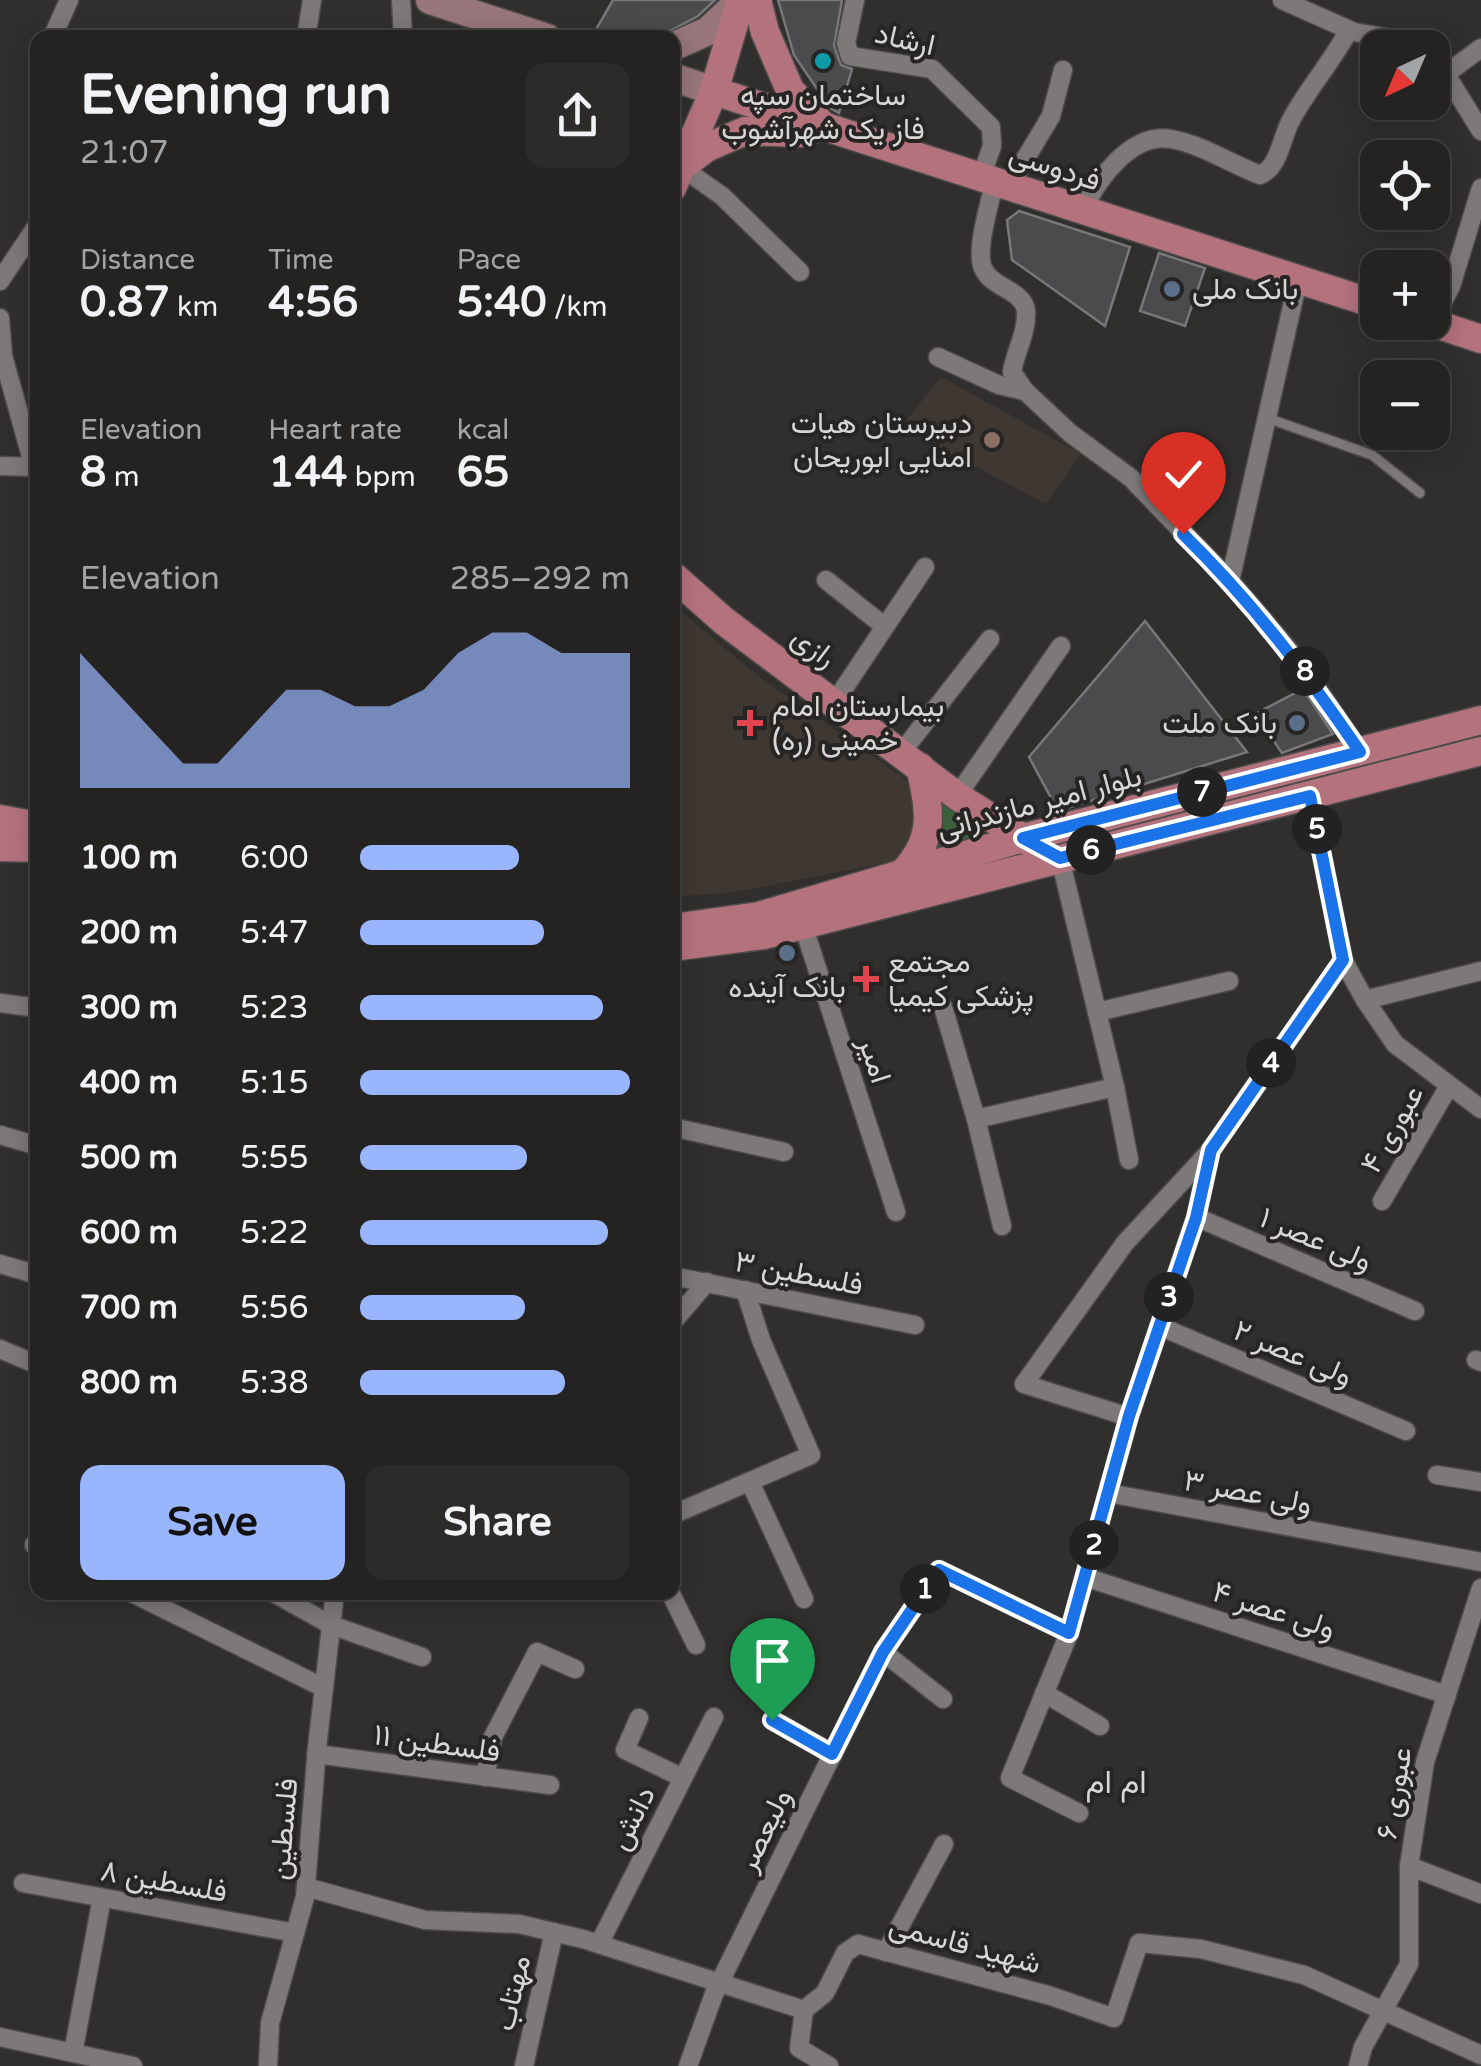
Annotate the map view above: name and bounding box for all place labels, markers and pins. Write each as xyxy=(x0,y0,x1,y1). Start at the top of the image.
marker: ساختمان سپه فاز یک شهرآشوب xyxy=(812,50,834,72)
place label: ساختمان سپه فاز یک شهرآشوب xyxy=(721,77,925,148)
place label: بانک ملی xyxy=(1192,271,1298,308)
marker: بانک ملی xyxy=(1161,278,1183,300)
place label: دبیرستان هیات امنایی ابوریحان xyxy=(791,405,972,476)
marker: دبیرستان هیات امنایی ابوریحان xyxy=(981,429,1003,451)
pin xyxy=(1141,432,1226,535)
pin: 8 xyxy=(1280,646,1330,696)
place label: بیمارستان امام خمینی (ره) xyxy=(772,688,944,759)
place label: بانک ملت xyxy=(1162,705,1277,742)
marker: بیمارستان امام خمینی (ره) xyxy=(737,710,763,736)
marker: بانک ملت xyxy=(1286,712,1308,734)
pin: 7 xyxy=(1177,767,1227,817)
pin: 5 xyxy=(1292,804,1342,854)
pin: 6 xyxy=(1066,825,1116,875)
marker: بانک آینده xyxy=(776,942,798,964)
place label: مجتمع پزشکی کیمیا xyxy=(888,944,1034,1016)
marker: مجتمع پزشکی کیمیا xyxy=(853,966,879,992)
place label: بانک آینده xyxy=(728,969,846,1006)
pin: 4 xyxy=(1246,1038,1296,1088)
pin: 3 xyxy=(1144,1272,1194,1322)
pin: 2 xyxy=(1069,1520,1119,1570)
pin: 1 xyxy=(900,1564,950,1614)
pin xyxy=(730,1618,815,1721)

